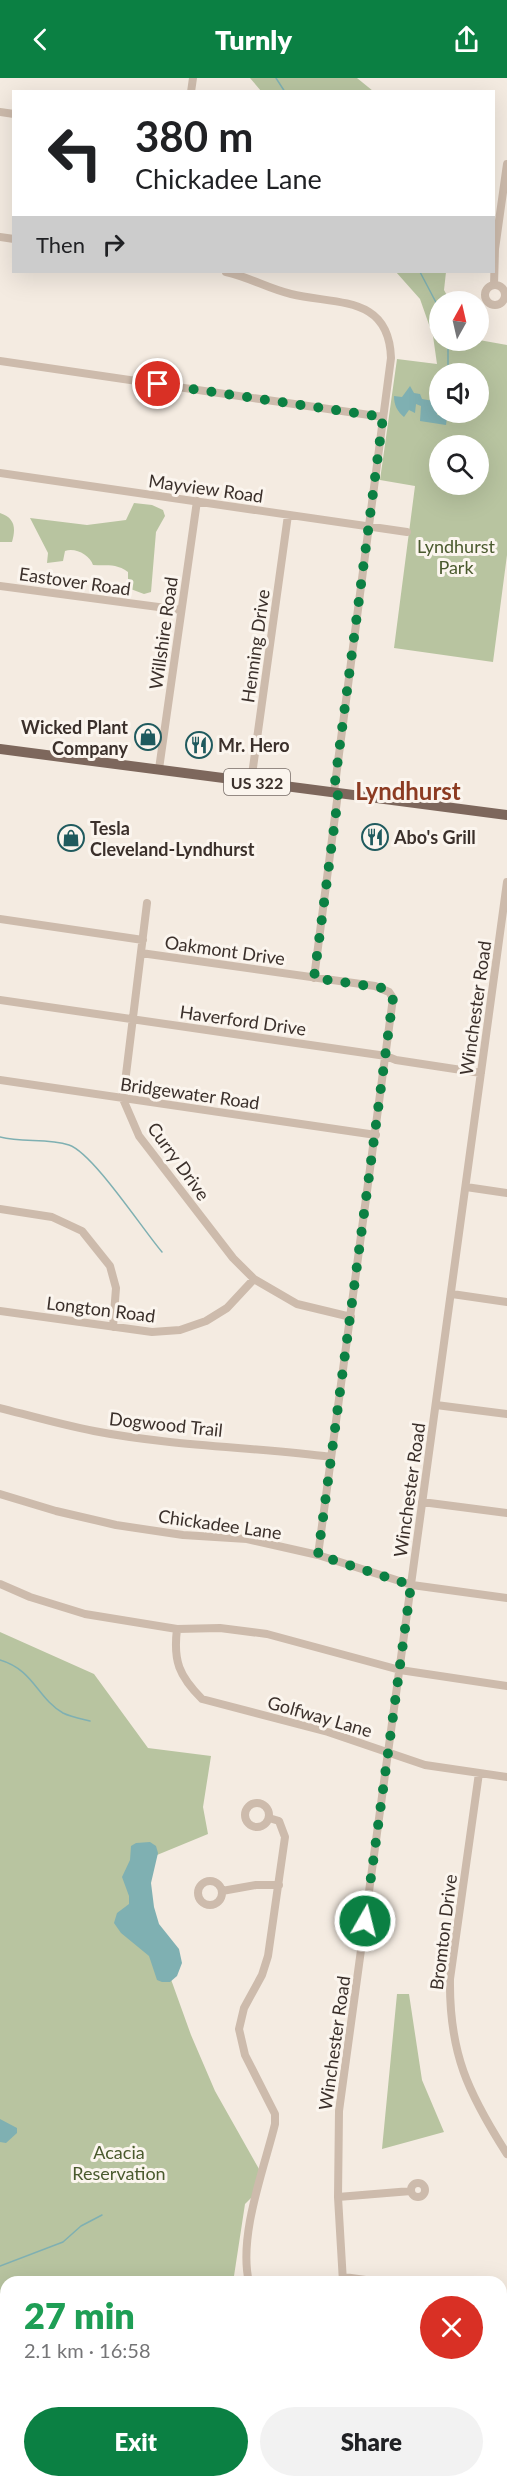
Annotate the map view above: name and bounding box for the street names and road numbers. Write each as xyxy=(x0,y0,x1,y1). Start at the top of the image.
street label: Mayview Road xyxy=(147,469,265,507)
street label: Eastover Road xyxy=(18,562,132,600)
street label: Willshire Road xyxy=(144,575,182,691)
street label: Henning Drive xyxy=(236,588,274,704)
road number: US 322 xyxy=(224,769,290,795)
street label: Oakmont Drive xyxy=(163,931,287,969)
street label: Winchester Road xyxy=(455,939,495,1077)
street label: Haverford Drive xyxy=(178,1000,308,1040)
street label: Bridgewater Road xyxy=(119,1072,261,1114)
street label: Curry Drive xyxy=(143,1118,215,1204)
street label: Longton Road xyxy=(45,1291,157,1327)
street label: Dogwood Trail xyxy=(108,1407,224,1441)
street label: Winchester Road xyxy=(389,1421,429,1559)
street label: Chickadee Lane xyxy=(157,1504,283,1544)
street label: Golfway Lane xyxy=(265,1691,375,1741)
street label: Bromton Drive xyxy=(425,1873,461,1991)
street label: Winchester Road xyxy=(314,1974,354,2112)

